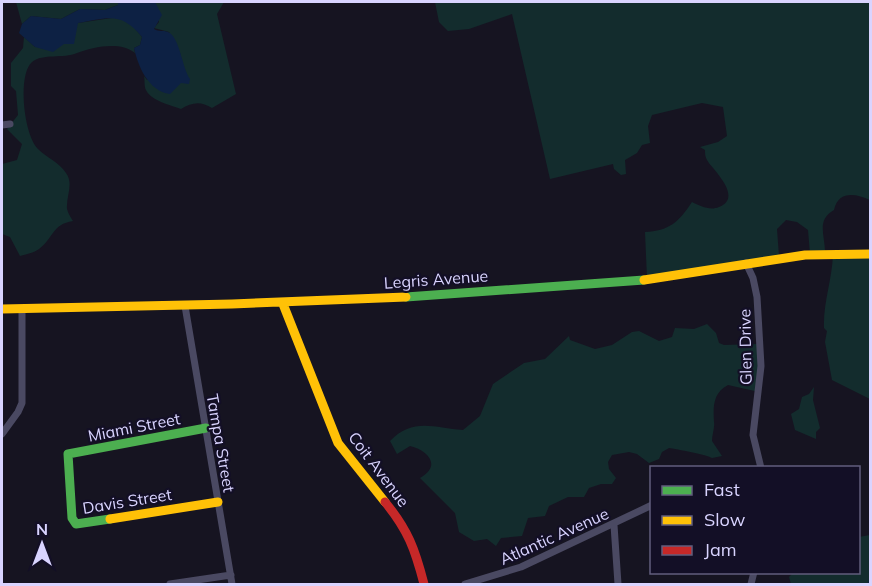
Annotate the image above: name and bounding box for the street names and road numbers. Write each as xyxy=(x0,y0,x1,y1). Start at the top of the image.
street label: Legris Avenue xyxy=(383,265,489,293)
street label: Glen Drive xyxy=(734,309,756,385)
street label: Tampa Street xyxy=(202,392,240,494)
street label: Miami Street xyxy=(86,408,182,446)
street label: Coit Avenue xyxy=(344,428,414,510)
street label: Davis Street xyxy=(81,484,173,518)
street label: Atlantic Avenue xyxy=(496,503,612,569)

